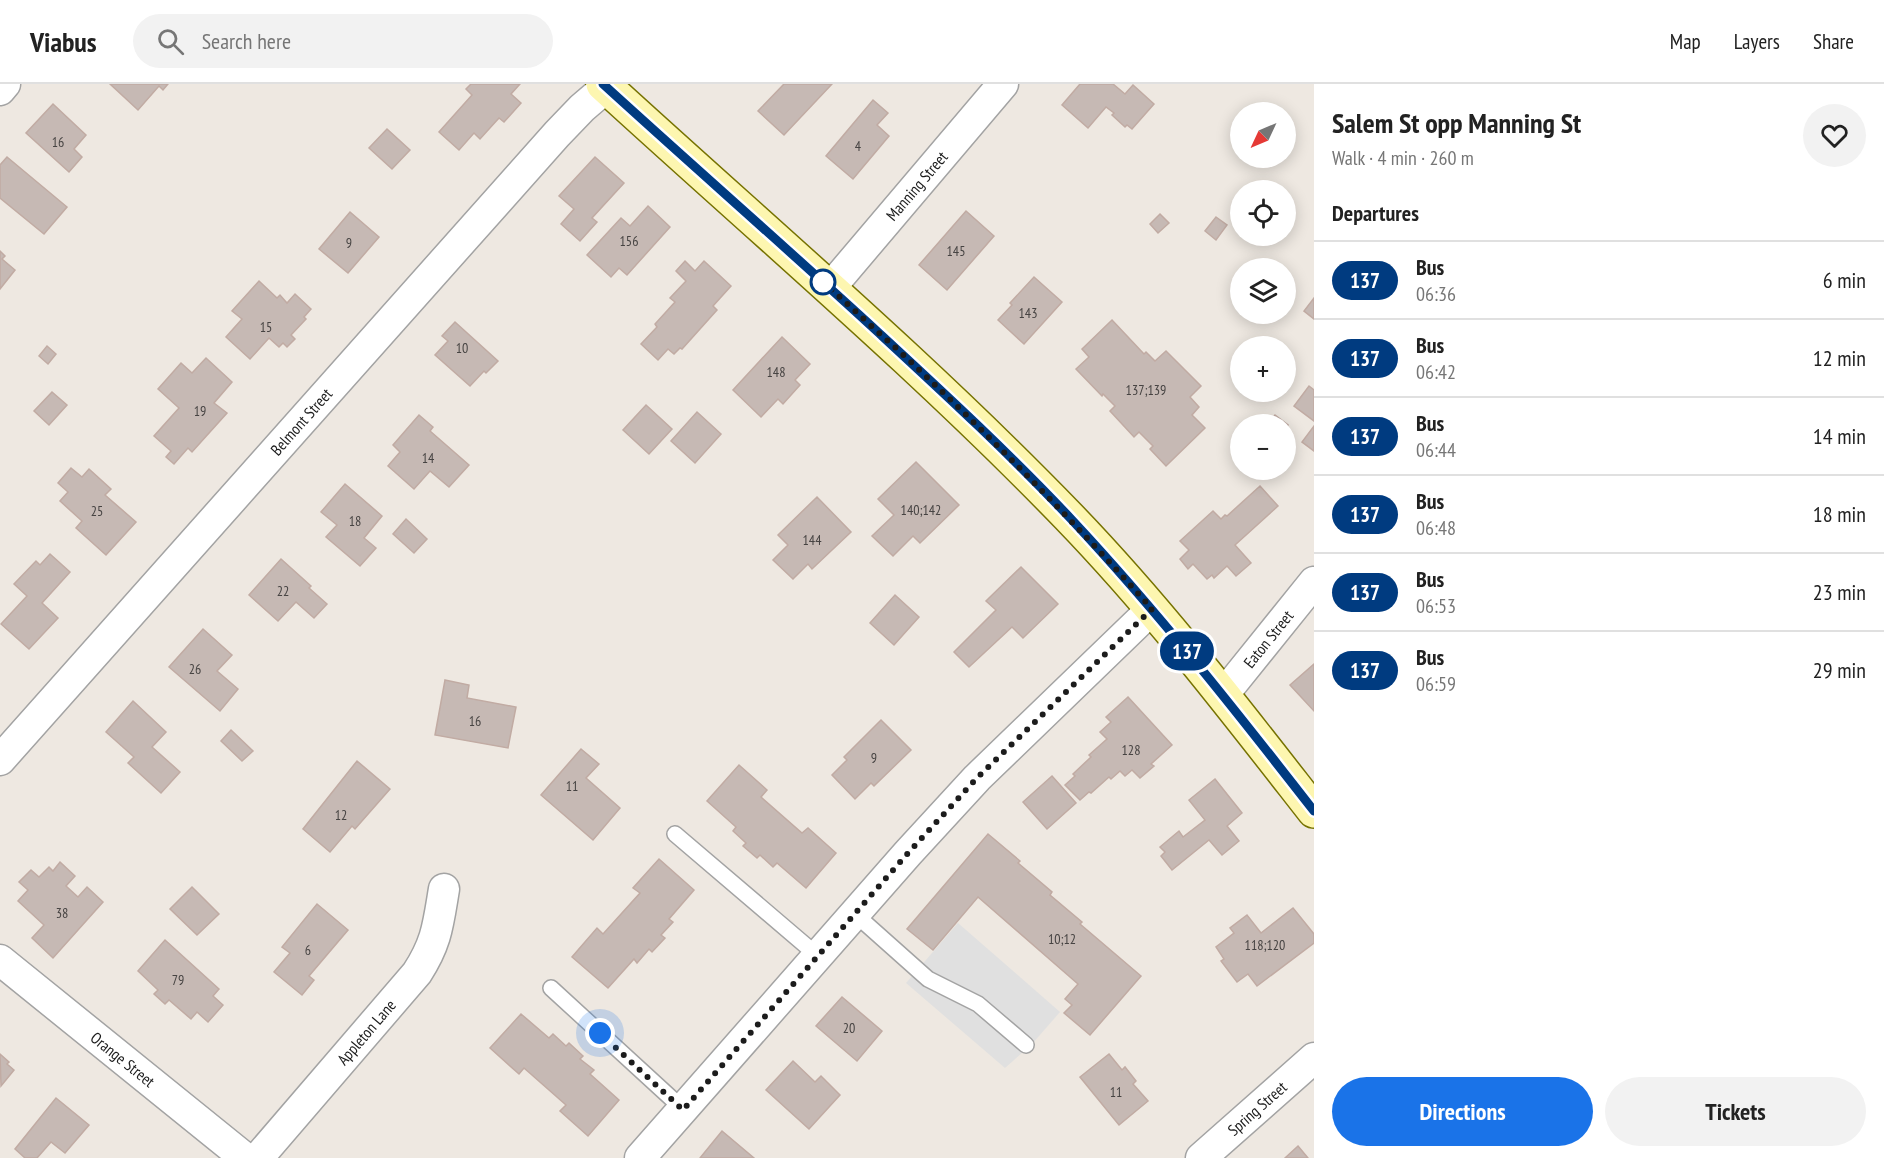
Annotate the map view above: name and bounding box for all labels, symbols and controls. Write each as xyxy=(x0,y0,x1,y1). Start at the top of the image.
search box xyxy=(133,14,553,68)
text: Viabus xyxy=(30,23,97,60)
icon: search xyxy=(154,25,187,58)
text: Search here xyxy=(202,27,291,55)
text: Map xyxy=(1670,28,1701,55)
text: Layers xyxy=(1734,28,1780,55)
text: Share xyxy=(1813,28,1854,55)
north arrow xyxy=(1230,102,1296,168)
map controls xyxy=(1230,102,1296,480)
text: Salem St opp Manning St xyxy=(1332,104,1581,141)
button: heart xyxy=(1803,104,1866,167)
house number: 16 xyxy=(52,133,64,151)
house number: 4 xyxy=(855,137,862,155)
text: Walk · 4 min · 260 m xyxy=(1332,145,1474,171)
street label: Manning Street xyxy=(882,147,952,225)
button: locate xyxy=(1230,180,1296,246)
text: Departures xyxy=(1332,199,1419,227)
house number: 156 xyxy=(620,232,638,250)
house number: 9 xyxy=(346,234,352,252)
house number: 145 xyxy=(947,242,965,260)
text: Bus xyxy=(1416,253,1444,281)
button: layers xyxy=(1230,258,1296,324)
text: 6 min xyxy=(1823,266,1866,294)
text: 137 xyxy=(1350,267,1380,294)
unlabelled marker xyxy=(810,269,836,295)
text: 06:36 xyxy=(1416,281,1456,307)
house number: 143 xyxy=(1019,304,1037,322)
house number: 15 xyxy=(260,318,272,336)
text: Bus xyxy=(1416,331,1444,359)
button: + xyxy=(1230,336,1296,402)
house number: 10 xyxy=(456,339,468,357)
text: 12 min xyxy=(1813,344,1866,372)
text: 137 xyxy=(1350,345,1380,372)
text: 06:42 xyxy=(1416,359,1456,385)
house number: 148 xyxy=(767,363,785,381)
house number: 137;139 xyxy=(1126,381,1166,399)
street label: Belmont Street xyxy=(266,383,337,459)
house number: 19 xyxy=(194,402,206,420)
text: Bus xyxy=(1416,409,1444,437)
button: − xyxy=(1230,414,1296,480)
text: 14 min xyxy=(1813,422,1866,450)
text: 137 xyxy=(1350,423,1380,450)
text: 06:44 xyxy=(1416,437,1456,463)
house number: 14 xyxy=(422,449,435,467)
text: Bus xyxy=(1416,487,1444,515)
text: 18 min xyxy=(1813,500,1866,528)
house number: 140;142 xyxy=(901,501,941,519)
text: 137 xyxy=(1350,501,1380,528)
house number: 25 xyxy=(91,502,103,520)
house number: 18 xyxy=(349,512,361,530)
text: 06:48 xyxy=(1416,515,1456,541)
house number: 144 xyxy=(803,531,822,549)
text: Bus xyxy=(1416,565,1444,593)
text: 23 min xyxy=(1813,578,1866,606)
text: 137 xyxy=(1350,579,1380,606)
house number: 22 xyxy=(277,582,289,600)
text: 06:53 xyxy=(1416,593,1456,619)
street label: Eaton Street xyxy=(1239,606,1298,672)
line badge: 137 xyxy=(1152,632,1222,670)
text: 137 xyxy=(1172,638,1202,665)
text: Bus xyxy=(1416,643,1444,671)
text: 29 min xyxy=(1813,656,1866,684)
text: 137 xyxy=(1350,657,1380,684)
house number: 26 xyxy=(189,660,201,678)
text: 06:59 xyxy=(1416,671,1456,697)
house number: 16 xyxy=(469,712,481,730)
house number: 128 xyxy=(1122,741,1140,759)
house number: 9 xyxy=(871,749,877,767)
house number: 11 xyxy=(566,777,578,795)
house number: 12 xyxy=(335,806,347,824)
house number: 38 xyxy=(56,904,68,922)
house number: 10;12 xyxy=(1048,930,1076,948)
house number: 118;120 xyxy=(1245,936,1285,954)
house number: 6 xyxy=(305,941,311,959)
house number: 79 xyxy=(172,971,184,989)
street label: Appleton Lane xyxy=(333,995,400,1069)
your location xyxy=(585,1018,615,1048)
house number: 20 xyxy=(843,1019,855,1037)
street label: Orange Street xyxy=(87,1027,159,1092)
street label: Spring Street xyxy=(1223,1076,1291,1140)
button: Directions xyxy=(1332,1077,1593,1146)
button: Tickets xyxy=(1605,1077,1866,1146)
house number: 11 xyxy=(1110,1083,1122,1101)

